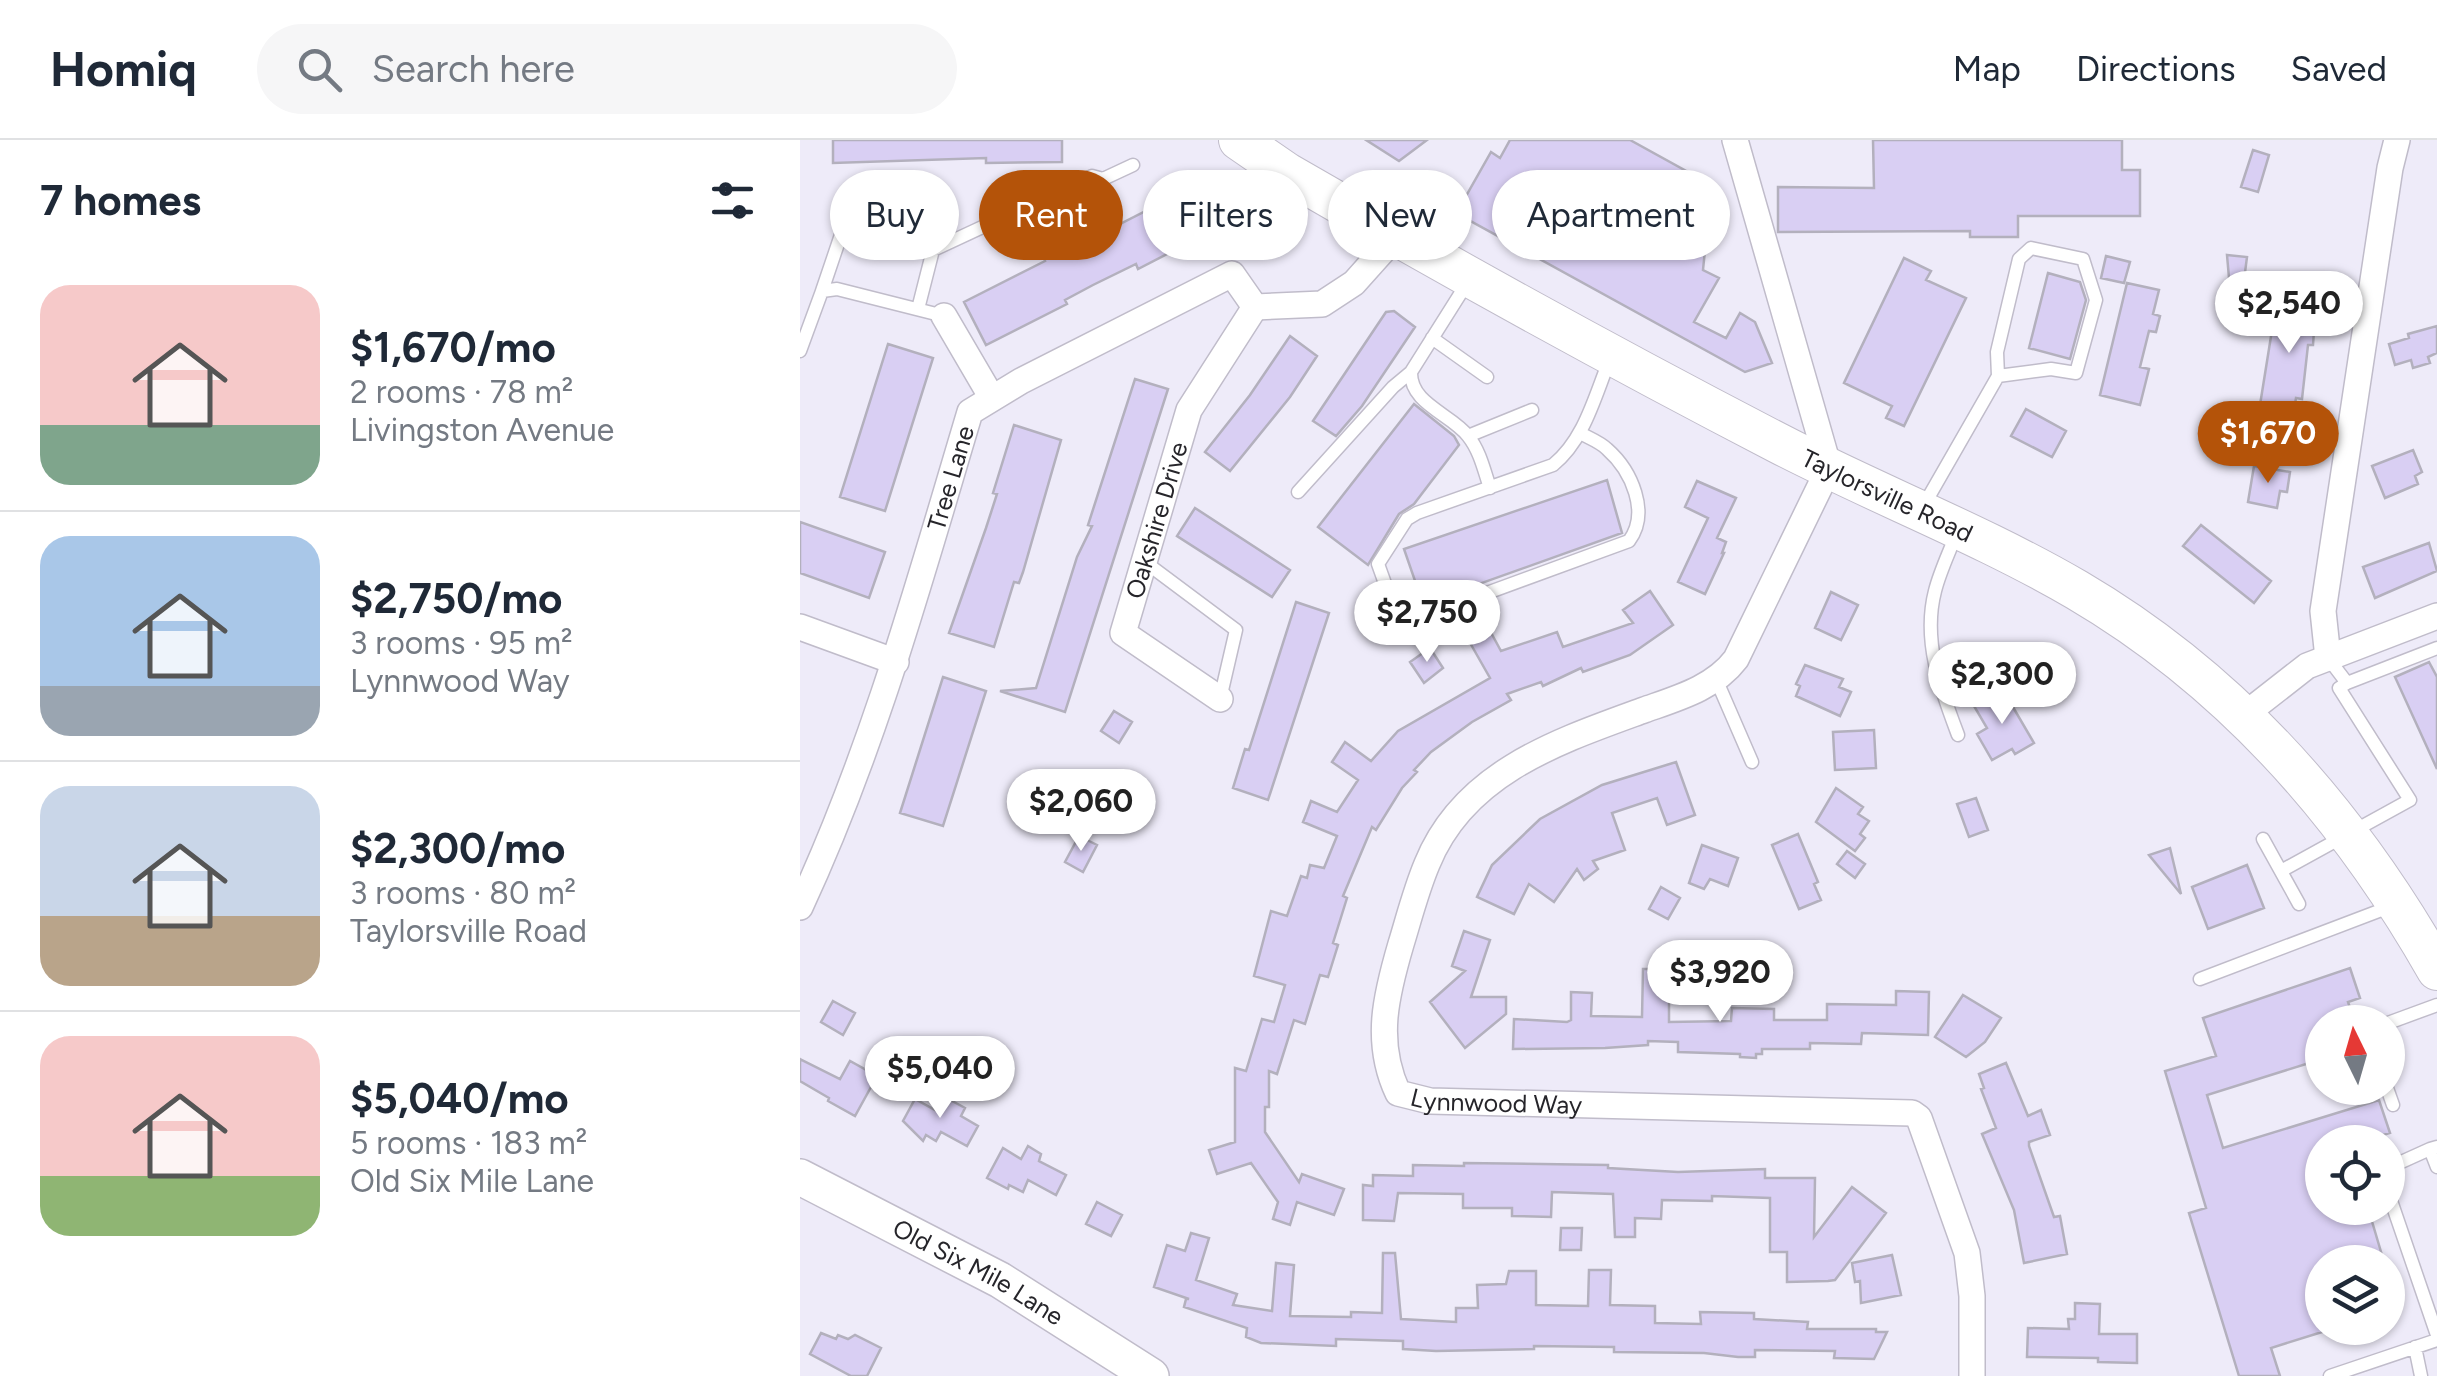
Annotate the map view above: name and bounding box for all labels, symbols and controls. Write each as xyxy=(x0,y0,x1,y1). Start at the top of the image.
search box xyxy=(257,24,957,114)
text: Homiq xyxy=(50,40,197,98)
icon: search xyxy=(292,42,347,97)
text: Search here xyxy=(372,46,575,92)
text: Map xyxy=(1953,48,2021,90)
text: Directions xyxy=(2076,48,2236,90)
text: Saved xyxy=(2291,48,2387,90)
chip: Buy xyxy=(830,170,959,260)
chip: Rent xyxy=(979,170,1123,260)
chip: Filters xyxy=(1143,170,1308,260)
chip: New xyxy=(1328,170,1472,260)
chip: Apartment xyxy=(1492,170,1730,260)
icon: filters xyxy=(705,173,760,228)
text: 7 homes xyxy=(40,175,201,226)
pin: $2,540 xyxy=(2208,271,2370,356)
text: $2,540 xyxy=(2237,284,2341,322)
text: $1,670/mo xyxy=(350,322,556,373)
icon: home xyxy=(120,325,240,445)
text: 2 rooms · 78 m² xyxy=(350,373,573,411)
pin: $1,670 xyxy=(2187,401,2349,486)
text: Livingston Avenue xyxy=(350,411,614,449)
text: $1,670 xyxy=(2220,414,2316,452)
street label: Tree Lane xyxy=(921,422,980,534)
street label: Oakshire Drive xyxy=(1119,438,1194,602)
street label: Taylorsville Road xyxy=(1797,443,1978,548)
text: $2,750/mo xyxy=(350,573,563,624)
icon: home xyxy=(120,576,240,696)
pin: $2,750 xyxy=(1346,580,1508,665)
text: $2,750 xyxy=(1376,593,1478,631)
text: 3 rooms · 95 m² xyxy=(350,624,573,662)
pin: $2,300 xyxy=(1921,642,2083,727)
text: $2,300 xyxy=(1950,655,2054,693)
text: Lynnwood Way xyxy=(350,662,570,700)
pin: $2,060 xyxy=(1000,769,1162,854)
text: $2,060 xyxy=(1029,782,1133,820)
text: $2,300/mo xyxy=(350,823,565,874)
icon: home xyxy=(120,826,240,946)
text: 3 rooms · 80 m² xyxy=(350,874,576,912)
text: Taylorsville Road xyxy=(350,912,587,950)
pin: $3,920 xyxy=(1639,940,1801,1025)
text: $3,920 xyxy=(1669,953,1771,991)
north arrow xyxy=(2305,1005,2405,1105)
map controls xyxy=(2305,1005,2405,1345)
pin: $5,040 xyxy=(859,1036,1021,1121)
text: $5,040 xyxy=(887,1049,993,1087)
text: $5,040/mo xyxy=(350,1073,569,1124)
icon: home xyxy=(120,1076,240,1196)
street label: Lynnwood Way xyxy=(1408,1082,1583,1120)
text: 5 rooms · 183 m² xyxy=(350,1124,587,1162)
button: locate xyxy=(2305,1125,2405,1225)
text: Old Six Mile Lane xyxy=(350,1162,594,1200)
street label: Old Six Mile Lane xyxy=(888,1212,1069,1332)
button: layers xyxy=(2305,1245,2405,1345)

